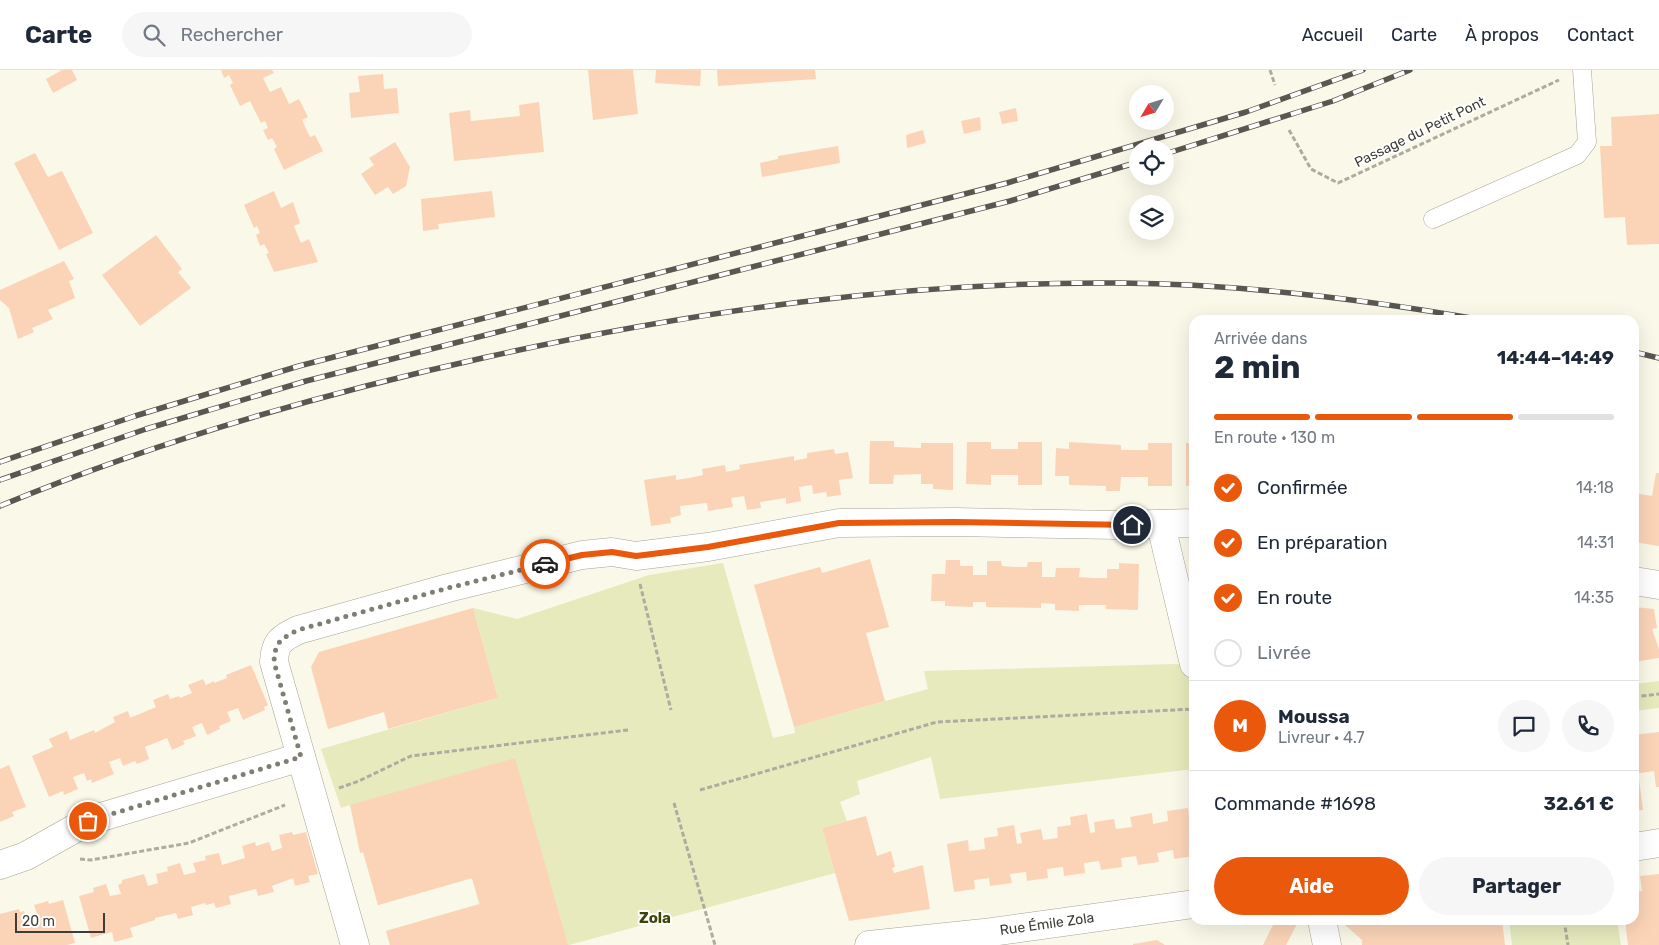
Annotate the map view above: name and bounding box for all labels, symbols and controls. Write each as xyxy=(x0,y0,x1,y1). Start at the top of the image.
search box xyxy=(122,12,472,57)
text: Carte xyxy=(25,21,92,49)
icon: search xyxy=(140,21,168,49)
text: Rechercher xyxy=(180,23,283,46)
text: Accueil xyxy=(1302,24,1363,46)
text: Carte xyxy=(1391,24,1437,46)
text: À propos xyxy=(1465,24,1539,46)
text: Contact xyxy=(1567,24,1634,46)
north arrow xyxy=(1129,85,1174,130)
map controls xyxy=(1129,85,1174,240)
street label: Passage du Petit Pont xyxy=(1352,93,1489,171)
button: locate xyxy=(1129,140,1174,185)
button: layers xyxy=(1129,195,1174,240)
text: Arrivée dans xyxy=(1214,329,1307,348)
text: 14:44–14:49 xyxy=(1497,346,1614,369)
text: 2 min xyxy=(1214,348,1301,386)
text: En route · 130 m xyxy=(1214,428,1335,447)
icon: check xyxy=(1214,474,1242,502)
text: Confirmée xyxy=(1257,476,1348,499)
text: 14:18 xyxy=(1576,478,1614,497)
pin xyxy=(1111,504,1153,546)
icon: home xyxy=(1118,511,1146,539)
icon: check xyxy=(1214,529,1242,557)
text: En préparation xyxy=(1257,531,1387,554)
text: 14:31 xyxy=(1577,533,1614,552)
courier xyxy=(520,539,570,589)
icon: car xyxy=(531,550,559,578)
icon: check xyxy=(1214,584,1242,612)
text: En route xyxy=(1257,586,1332,609)
text: 14:35 xyxy=(1574,588,1614,607)
text: Livrée xyxy=(1257,641,1311,664)
button: chat xyxy=(1498,700,1550,752)
button: phone xyxy=(1562,700,1614,752)
text: Moussa xyxy=(1278,705,1350,728)
text: M xyxy=(1232,714,1248,737)
text: Livreur · 4.7 xyxy=(1278,728,1365,747)
text: Commande #1698 xyxy=(1214,792,1376,815)
text: 32.61 € xyxy=(1543,792,1614,815)
pin xyxy=(67,800,109,842)
icon: bag xyxy=(74,807,102,835)
button: Aide xyxy=(1214,857,1409,915)
button: Partager xyxy=(1419,857,1614,915)
street label: Rue Émile Zola xyxy=(999,908,1095,939)
district label: Zola xyxy=(639,909,671,927)
scale bar xyxy=(15,910,105,933)
text: 20 m xyxy=(22,913,55,930)

